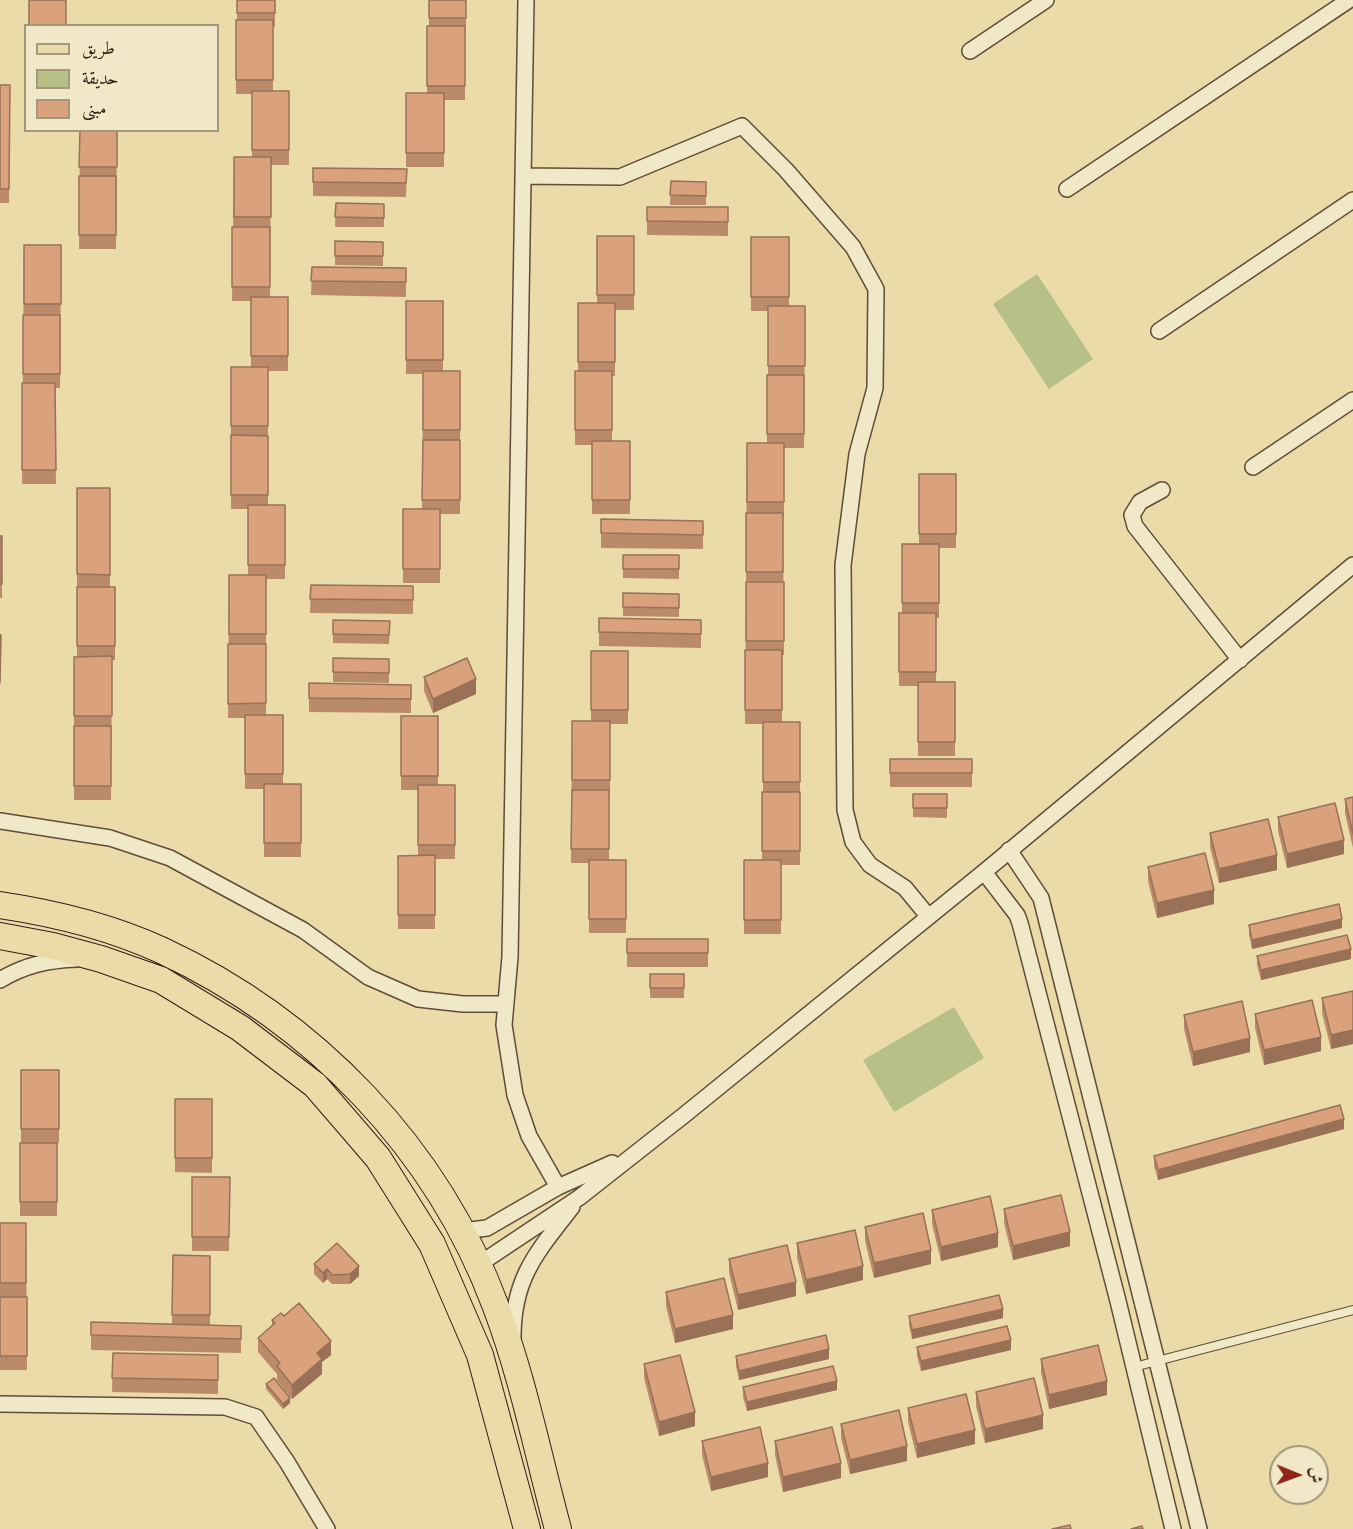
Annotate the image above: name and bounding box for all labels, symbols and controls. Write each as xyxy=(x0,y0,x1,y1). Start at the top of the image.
legend xyxy=(24,24,219,132)
text: طريق xyxy=(82,38,115,61)
text: حديقة xyxy=(82,68,118,91)
text: مبنى xyxy=(82,98,107,121)
north arrow xyxy=(1269,1445,1329,1505)
text: ش xyxy=(1305,1467,1325,1483)

